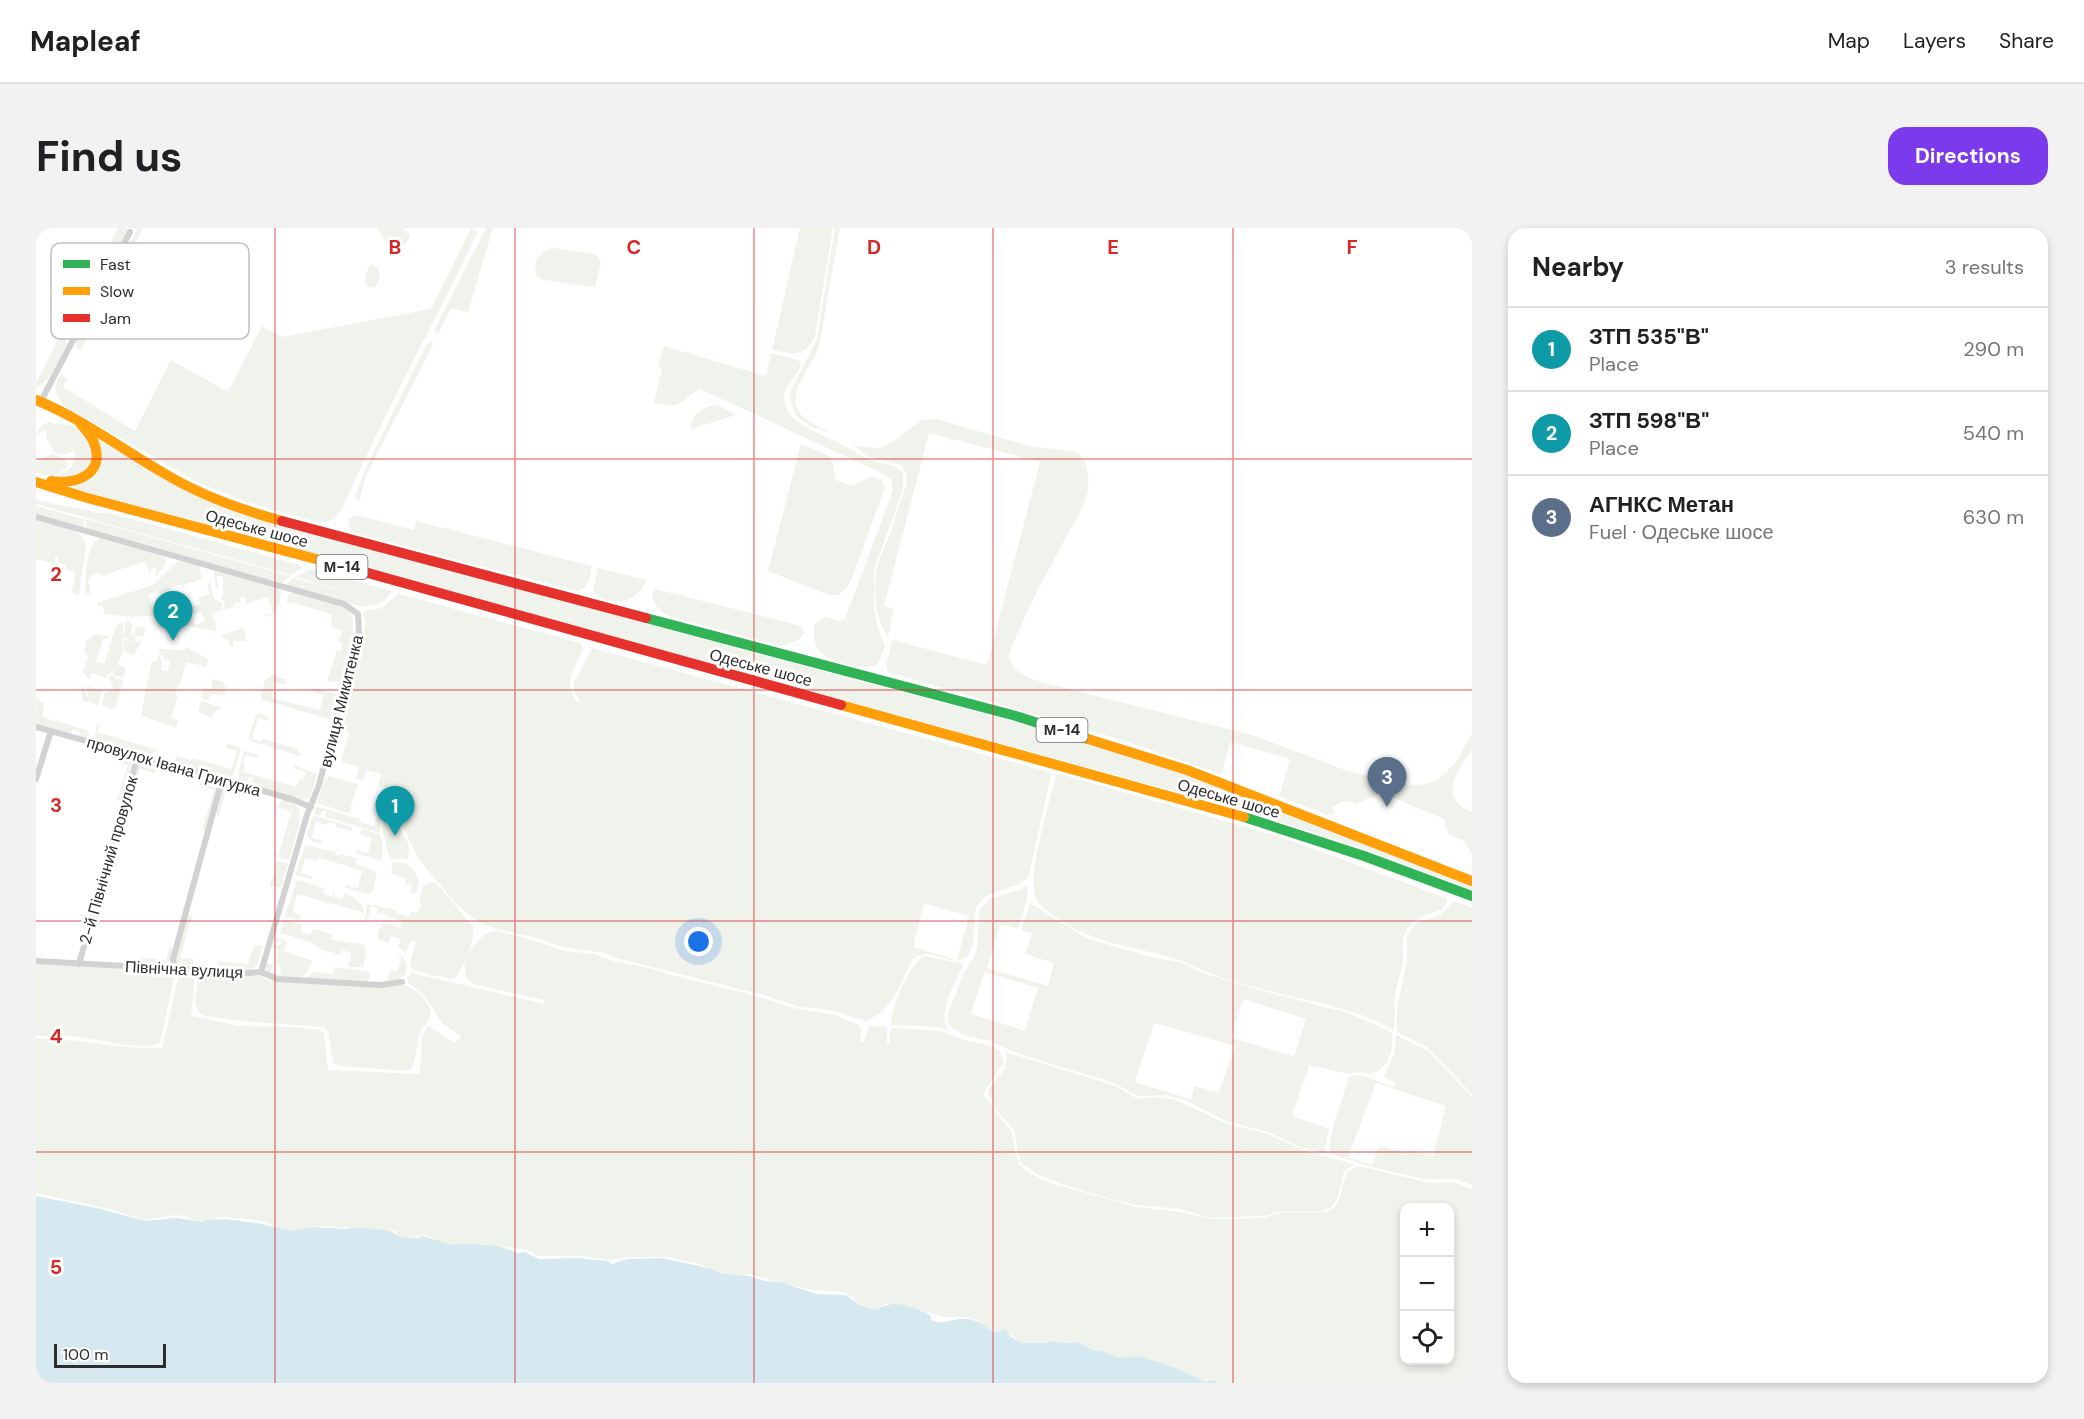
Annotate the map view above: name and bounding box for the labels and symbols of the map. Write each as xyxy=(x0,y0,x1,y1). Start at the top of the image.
text: B xyxy=(389,234,401,260)
text: C xyxy=(627,234,641,260)
text: D xyxy=(867,234,881,260)
text: E xyxy=(1107,234,1119,260)
text: F xyxy=(1346,234,1358,260)
legend xyxy=(51,243,249,339)
text: Fast xyxy=(100,254,131,275)
text: Slow xyxy=(100,281,134,302)
text: Jam xyxy=(100,308,131,329)
street label: Одеське шосе xyxy=(203,505,311,552)
road number: М-14 xyxy=(316,555,368,579)
text: 2 xyxy=(50,561,62,587)
pin: 2 xyxy=(154,592,192,641)
street label: вулиця Микитенка xyxy=(315,633,368,769)
street label: Одеське шосе xyxy=(707,644,815,691)
road number: М-14 xyxy=(1036,718,1088,742)
street label: провулок Івана Григурка xyxy=(84,732,263,801)
pin: 3 xyxy=(1368,758,1406,807)
street label: 2-й Північний провулок xyxy=(74,773,143,947)
street label: Одеське шосе xyxy=(1175,774,1283,823)
pin: 1 xyxy=(376,786,414,836)
text: 3 xyxy=(50,792,62,818)
your location xyxy=(684,927,713,956)
street label: Північна вулиця xyxy=(124,956,244,983)
text: 4 xyxy=(50,1023,63,1049)
text: 5 xyxy=(50,1254,62,1280)
scale bar xyxy=(54,1341,166,1368)

